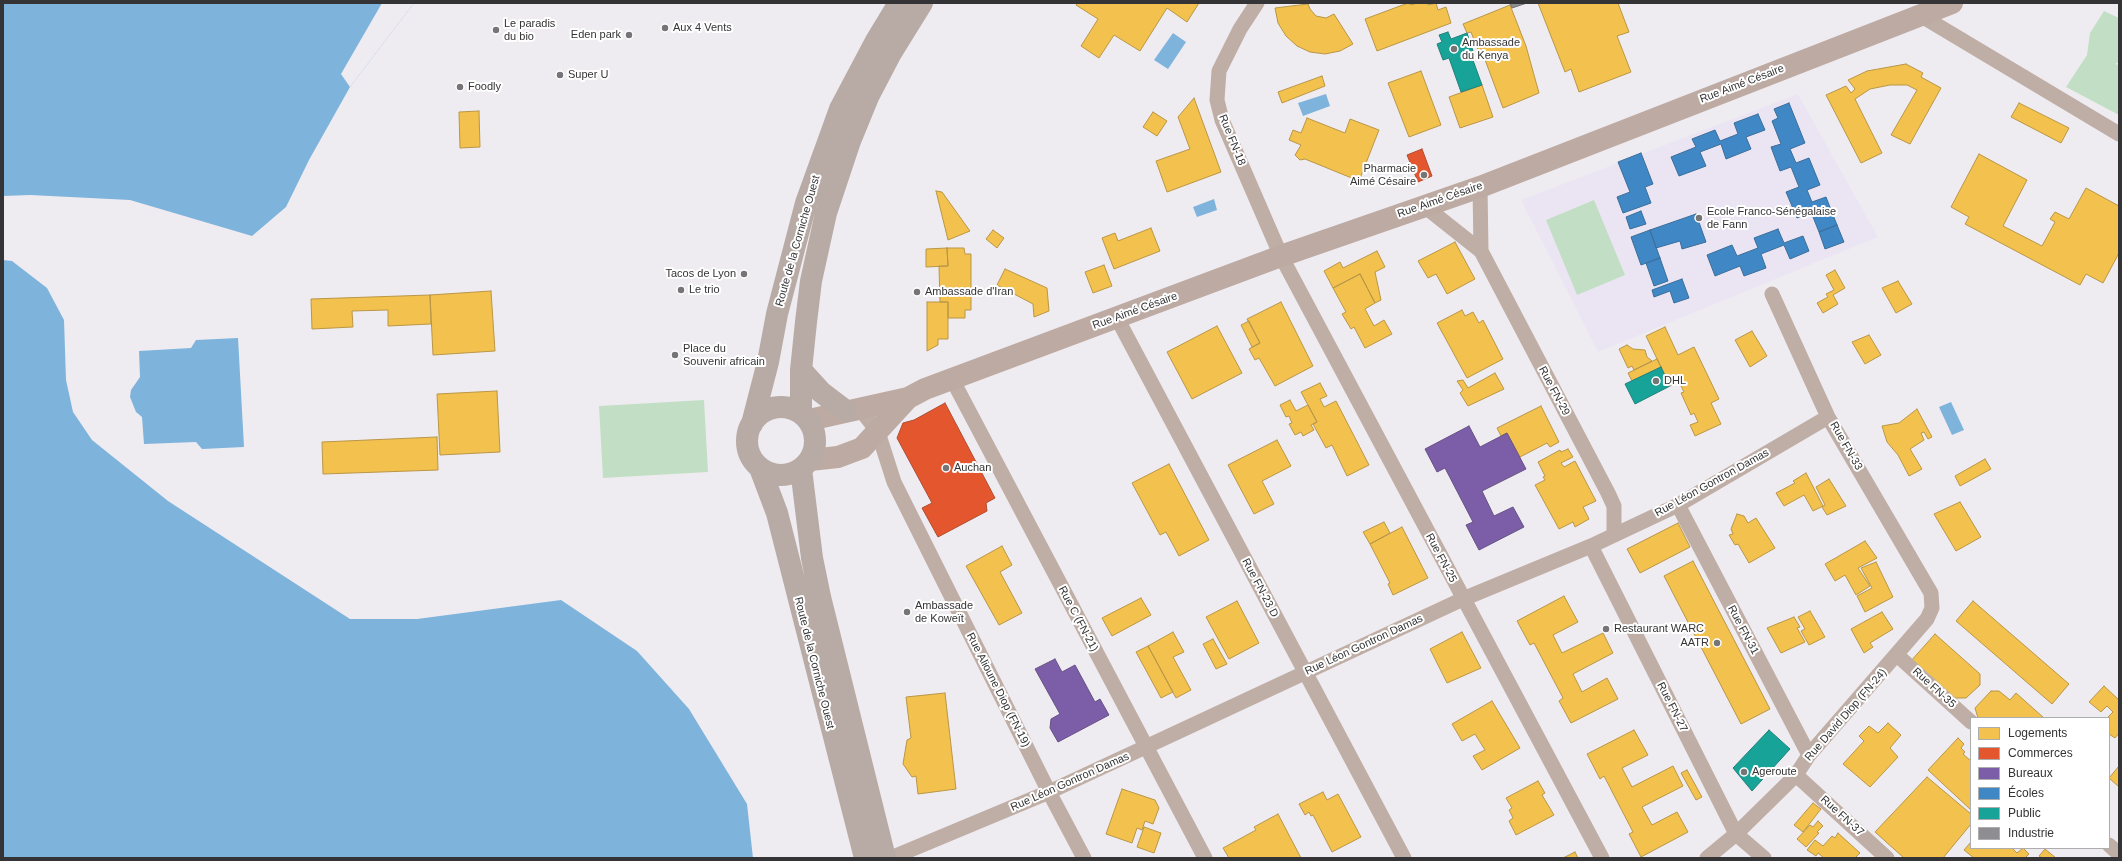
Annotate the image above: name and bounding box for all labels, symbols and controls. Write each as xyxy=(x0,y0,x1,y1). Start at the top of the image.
place label: Le paradis du bio xyxy=(504,17,555,43)
place label: Aux 4 Vents xyxy=(673,21,732,35)
marker: Aux 4 Vents xyxy=(660,23,670,33)
marker: Le paradis du bio xyxy=(491,25,501,35)
place label: Eden park xyxy=(571,28,621,42)
marker: Eden park xyxy=(624,30,634,40)
place label: Ambassade du Kenya xyxy=(1462,36,1520,62)
marker: Ambassade du Kenya xyxy=(1449,44,1459,54)
street label: Rue Aimé Césaire xyxy=(1698,62,1786,106)
place label: Super U xyxy=(568,68,608,82)
marker: Super U xyxy=(555,70,565,80)
place label: Foodly xyxy=(468,80,501,94)
marker: Foodly xyxy=(455,82,465,92)
street label: Rue FN-18 xyxy=(1216,113,1248,167)
place label: Pharmacie Aimé Césaire xyxy=(1350,162,1416,188)
marker: Pharmacie Aimé Césaire xyxy=(1419,170,1429,180)
street label: Route de la Corniche Ouest xyxy=(773,174,823,308)
street label: Rue Aimé Césaire xyxy=(1396,179,1484,221)
place label: Ecole Franco-Sénégalaise de Fann xyxy=(1707,205,1836,231)
marker: Ecole Franco-Sénégalaise de Fann xyxy=(1694,213,1704,223)
place label: Tacos de Lyon xyxy=(665,267,736,281)
marker: Tacos de Lyon xyxy=(739,269,749,279)
place label: Le trio xyxy=(689,283,720,297)
marker: Le trio xyxy=(676,285,686,295)
place label: Ambassade d'Iran xyxy=(925,285,1013,299)
marker: Ambassade d'Iran xyxy=(912,287,922,297)
street label: Rue Aimé Césaire xyxy=(1091,290,1179,332)
place label: Place du Souvenir africain xyxy=(683,342,765,368)
marker: Place du Souvenir africain xyxy=(670,350,680,360)
street label: Rue FN-29 xyxy=(1536,364,1572,418)
place label: DHL xyxy=(1664,374,1686,388)
marker: DHL xyxy=(1651,376,1661,386)
street label: Rue FN-33 xyxy=(1827,419,1865,473)
street label: Rue Léon Gontron Damas xyxy=(1653,446,1771,520)
place label: Auchan xyxy=(954,461,991,475)
marker: Auchan xyxy=(941,463,951,473)
street label: Rue FN-25 xyxy=(1423,531,1459,585)
street label: Rue FN-23 D xyxy=(1239,556,1281,620)
street label: Rue C (FN-21) xyxy=(1055,584,1101,654)
street label: Route de la Corniche Ouest xyxy=(791,596,837,730)
place label: Ambassade de Koweït xyxy=(915,599,973,625)
street label: Rue FN-31 xyxy=(1725,603,1761,657)
marker: Ambassade de Koweït xyxy=(902,607,912,617)
street label: Rue Léon Gontron Damas xyxy=(1303,612,1425,678)
place label: Restaurant WARC xyxy=(1614,622,1704,636)
marker: Restaurant WARC xyxy=(1601,624,1611,634)
street label: Rue Alioune Diop (FN-19) xyxy=(963,631,1033,749)
place label: AATR xyxy=(1680,636,1709,650)
marker: AATR xyxy=(1712,638,1722,648)
street label: Rue FN-35 xyxy=(1910,665,1958,711)
street label: Rue David Diop (FN-24) xyxy=(1802,666,1890,764)
street label: Rue FN-27 xyxy=(1654,680,1690,734)
legend xyxy=(1970,717,2110,849)
text: Logements xyxy=(2008,726,2067,740)
text: Commerces xyxy=(2008,746,2073,760)
street label: Rue Léon Gontron Damas xyxy=(1009,750,1131,814)
place label: Ageroute xyxy=(1752,765,1797,779)
text: Bureaux xyxy=(2008,766,2053,780)
marker: Ageroute xyxy=(1739,767,1749,777)
text: Écoles xyxy=(2008,786,2044,800)
street label: Rue FN-37 xyxy=(1818,793,1866,839)
text: Public xyxy=(2008,806,2041,820)
text: Industrie xyxy=(2008,826,2054,840)

